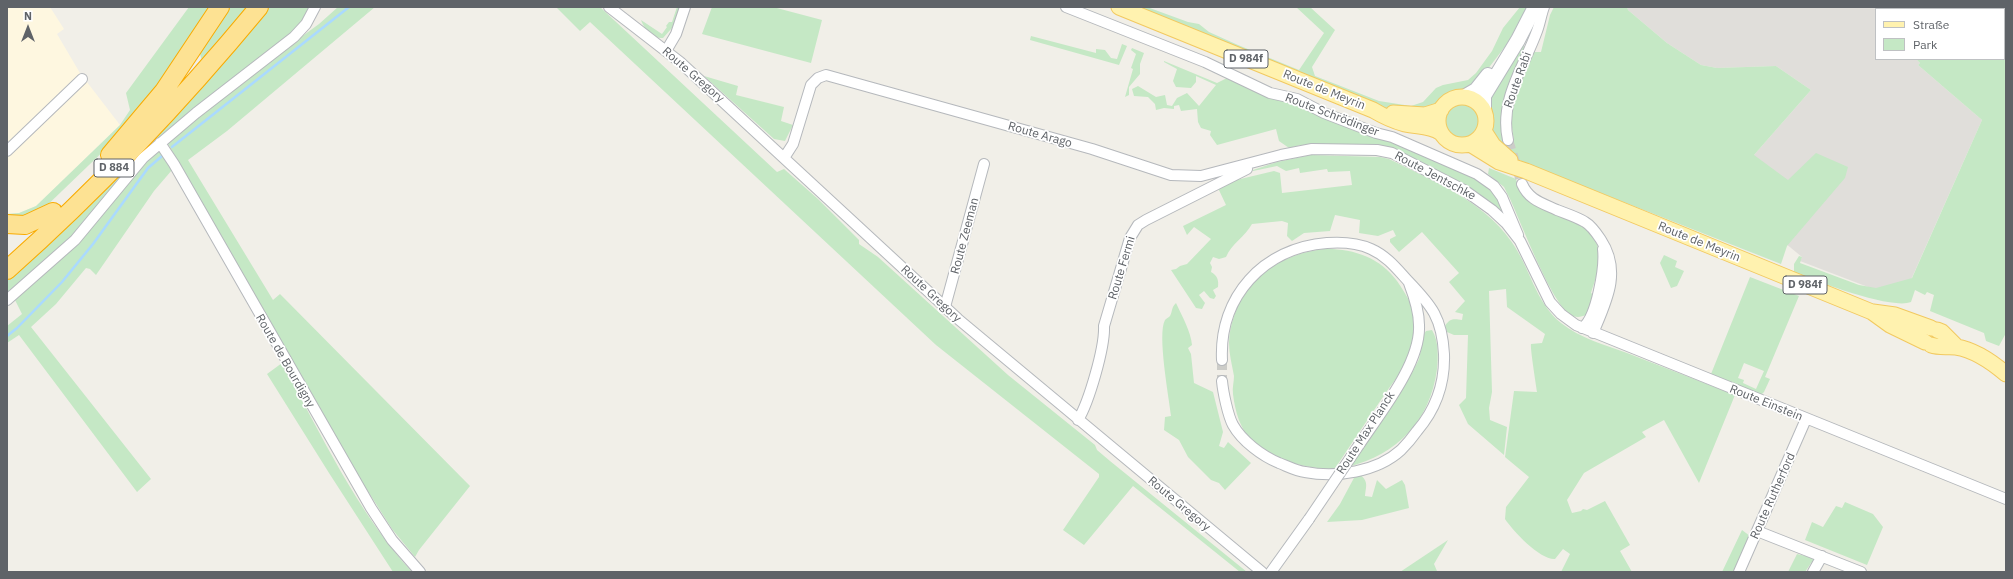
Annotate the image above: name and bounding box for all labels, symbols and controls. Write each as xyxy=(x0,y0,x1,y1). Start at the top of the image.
north arrow xyxy=(8,8,48,48)
legend xyxy=(1875,8,2005,60)
text: N xyxy=(24,9,32,23)
text: Straße xyxy=(1913,17,1949,32)
text: Park xyxy=(1913,37,1937,52)
street label: Route Gregory xyxy=(659,44,727,106)
road number: D 984f xyxy=(1224,50,1268,68)
street label: Route Rabi xyxy=(1501,50,1535,110)
street label: Route de Meyrin xyxy=(1281,67,1367,113)
street label: Route Schrödinger xyxy=(1283,90,1381,140)
street label: Route Arago xyxy=(1006,119,1074,151)
street label: Route Jentschke xyxy=(1392,149,1478,203)
road number: D 884 xyxy=(94,159,134,177)
street label: Route Zeeman xyxy=(948,196,982,276)
street label: Route de Meyrin xyxy=(1656,219,1742,265)
street label: Route Fermi xyxy=(1106,235,1138,301)
street label: Route Gregory xyxy=(898,262,964,326)
road number: D 984f xyxy=(1783,276,1827,294)
street label: Route de Bourdigny xyxy=(252,312,318,410)
street label: Route Einstein xyxy=(1727,382,1805,424)
street label: Route Max Planck xyxy=(1334,389,1398,477)
street label: Route Rutherford xyxy=(1748,451,1798,541)
street label: Route Gregory xyxy=(1145,474,1213,534)

